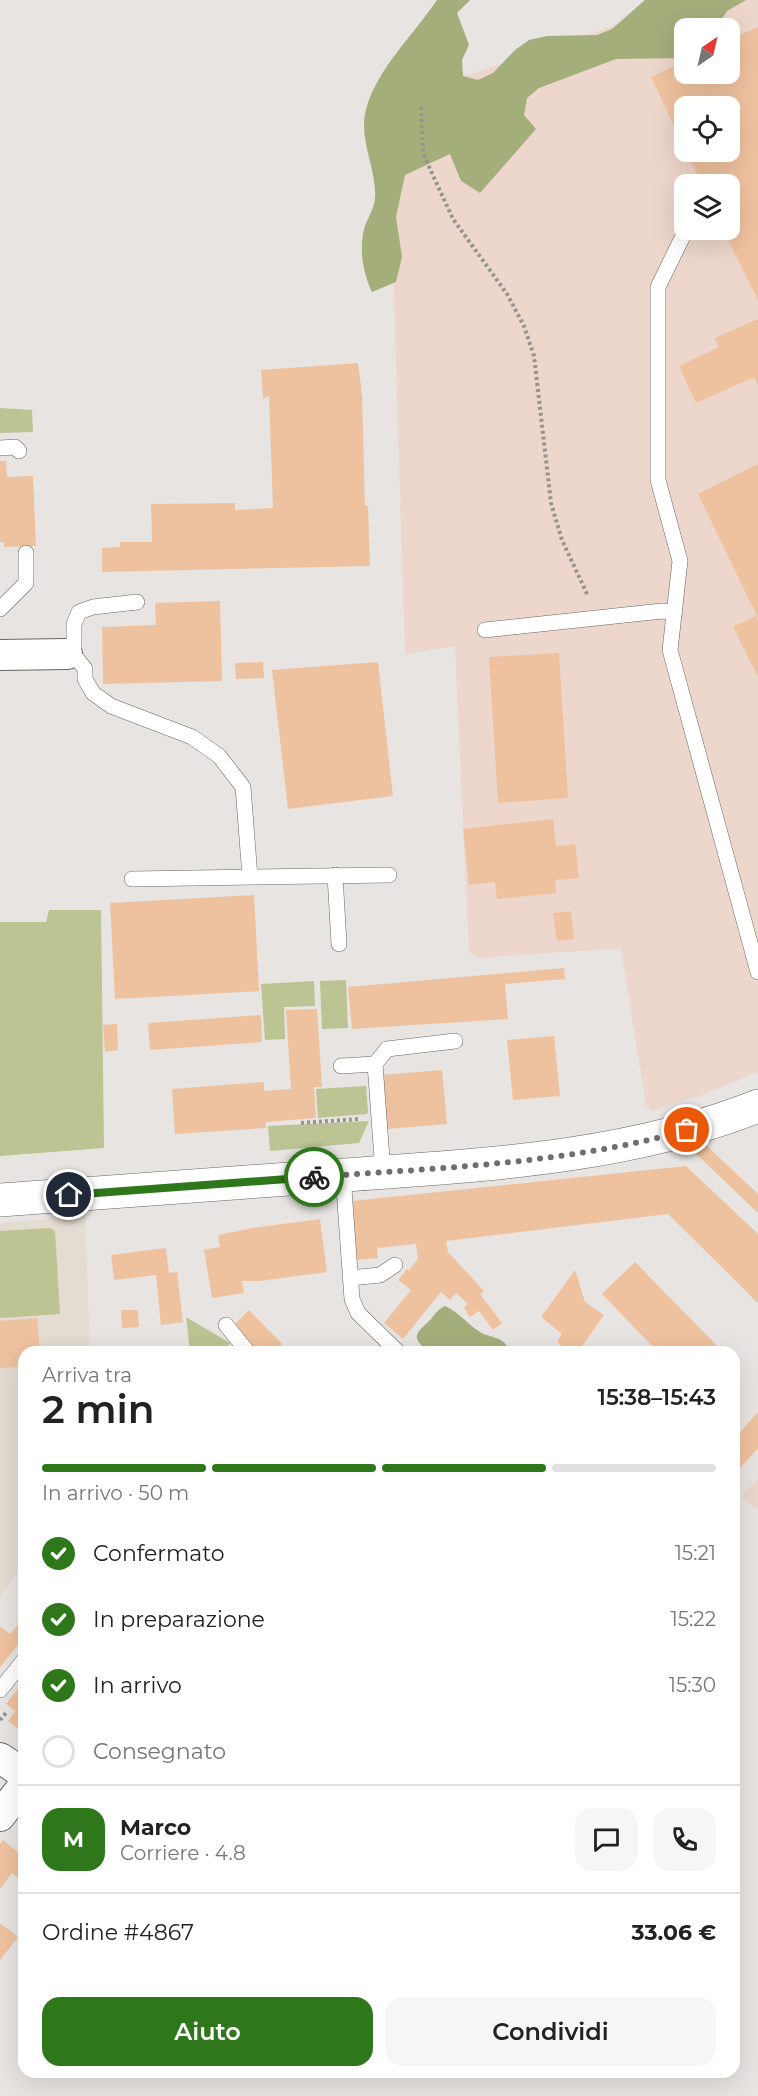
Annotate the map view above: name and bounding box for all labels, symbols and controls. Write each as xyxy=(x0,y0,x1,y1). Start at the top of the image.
north arrow xyxy=(674,18,740,84)
map controls xyxy=(674,18,740,240)
button: locate xyxy=(674,96,740,162)
button: layers xyxy=(674,174,740,240)
pin xyxy=(661,1104,712,1155)
icon: bag xyxy=(670,1113,703,1146)
courier xyxy=(284,1147,344,1207)
icon: bike xyxy=(298,1161,331,1194)
pin xyxy=(43,1169,94,1220)
icon: home xyxy=(52,1178,85,1211)
text: Arriva tra xyxy=(42,1363,132,1387)
text: 15:38–15:43 xyxy=(598,1384,716,1411)
text: 2 min xyxy=(42,1385,155,1433)
text: In arrivo · 50 m xyxy=(42,1481,189,1505)
icon: check xyxy=(42,1537,75,1570)
text: Confermato xyxy=(93,1540,225,1567)
text: 15:21 xyxy=(675,1541,716,1565)
icon: check xyxy=(42,1603,75,1636)
text: In preparazione xyxy=(93,1606,265,1633)
text: 15:22 xyxy=(671,1607,716,1631)
icon: check xyxy=(42,1669,75,1702)
text: In arrivo xyxy=(93,1672,182,1699)
text: 15:30 xyxy=(669,1673,716,1697)
text: Consegnato xyxy=(93,1738,226,1765)
button: chat xyxy=(575,1808,638,1871)
button: phone xyxy=(653,1808,716,1871)
text: Marco xyxy=(120,1814,191,1841)
text: M xyxy=(63,1826,84,1853)
text: Corriere · 4.8 xyxy=(120,1841,246,1865)
text: Ordine #4867 xyxy=(42,1919,194,1946)
text: 33.06 € xyxy=(632,1919,716,1946)
button: Aiuto xyxy=(42,1997,373,2066)
button: Condividi xyxy=(385,1997,716,2066)

